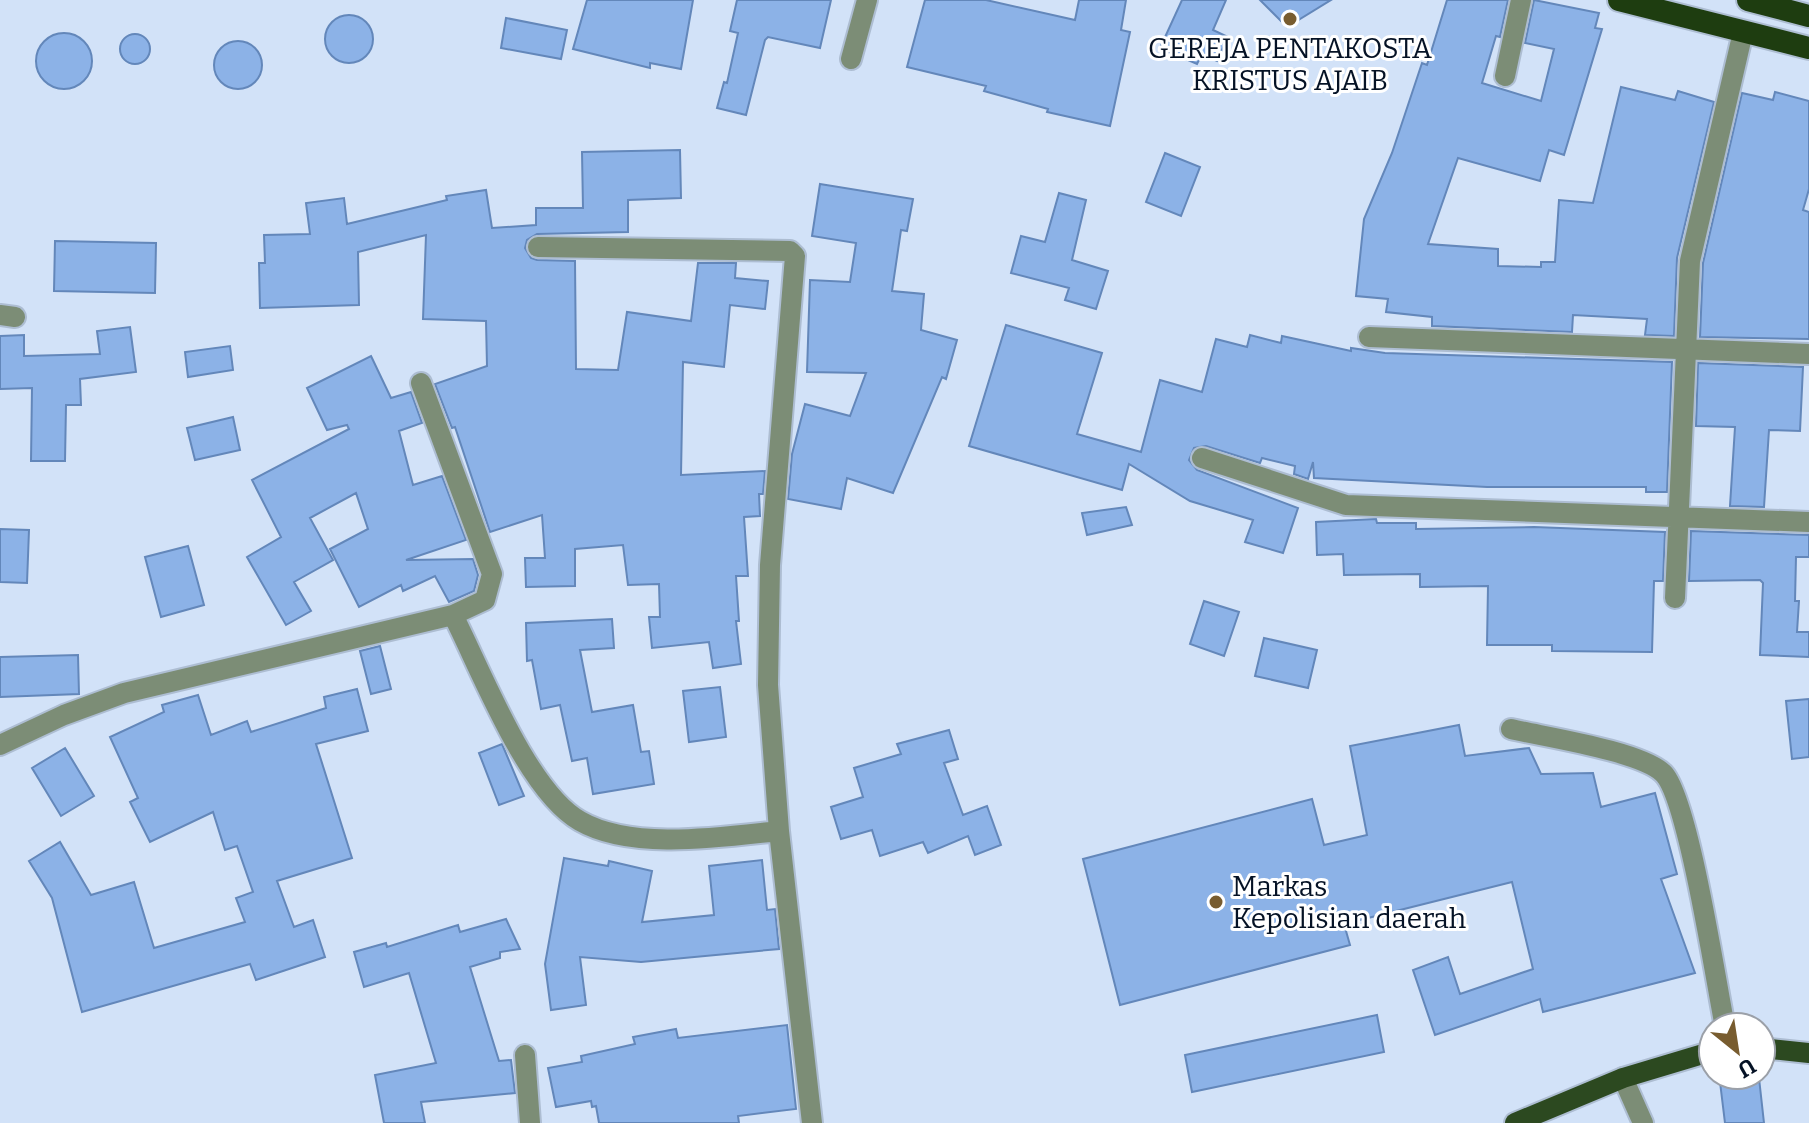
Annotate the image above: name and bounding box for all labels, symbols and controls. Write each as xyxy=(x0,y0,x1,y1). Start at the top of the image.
marker: GEREJA PENTAKOSTA KRISTUS AJAIB xyxy=(1281,10,1299,28)
place label: GEREJA PENTAKOSTA KRISTUS AJAIB xyxy=(1148,32,1432,97)
place label: Markas Kepolisian daerah xyxy=(1232,870,1466,935)
marker: Markas Kepolisian daerah xyxy=(1207,893,1225,911)
north arrow xyxy=(1697,1011,1777,1091)
text: U xyxy=(1733,1052,1761,1084)

